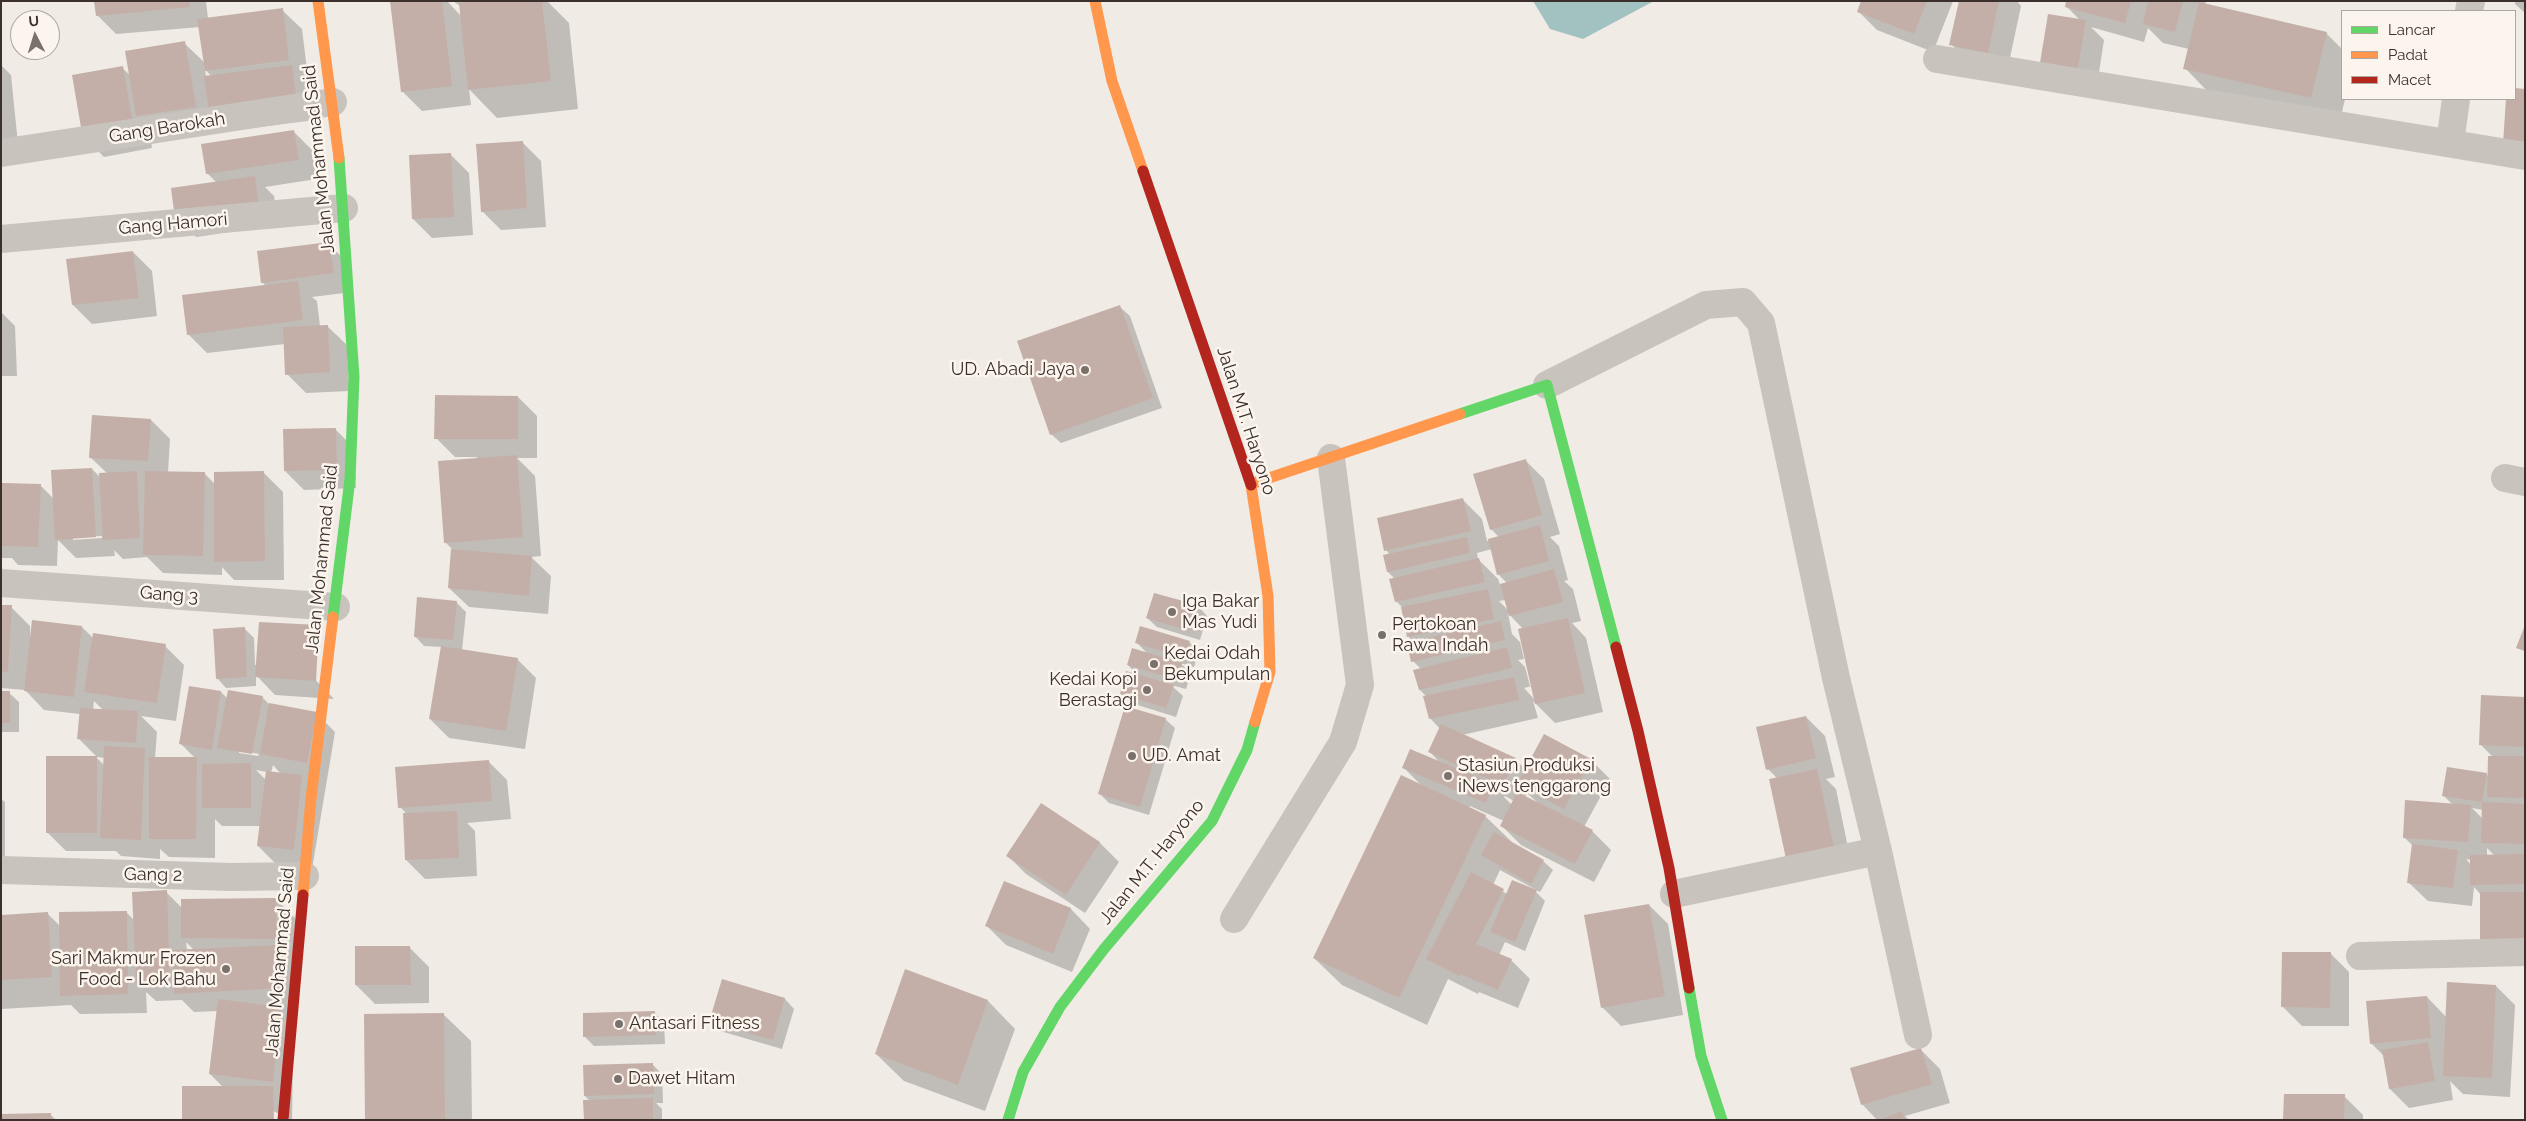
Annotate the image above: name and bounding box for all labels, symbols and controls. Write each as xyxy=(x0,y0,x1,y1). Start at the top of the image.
north arrow xyxy=(10,10,60,60)
legend xyxy=(2341,10,2516,100)
text: U xyxy=(28,13,40,29)
text: Lancar xyxy=(2388,21,2435,39)
text: Padat xyxy=(2388,46,2428,64)
street label: Jalan Mohammad Said xyxy=(298,64,340,254)
text: Macet xyxy=(2388,71,2431,89)
street label: Gang Barokah xyxy=(107,108,227,148)
street label: Gang Hamori xyxy=(118,208,228,240)
street label: Jalan M.T. Haryono xyxy=(1212,344,1280,498)
place label: UD. Abadi Jaya xyxy=(951,359,1075,381)
marker: UD. Abadi Jaya xyxy=(1079,364,1091,376)
street label: Jalan Mohammad Said xyxy=(301,464,343,654)
street label: Gang 3 xyxy=(139,582,199,608)
place label: Iga Bakar Mas Yudi xyxy=(1182,591,1259,634)
marker: Iga Bakar Mas Yudi xyxy=(1166,606,1178,618)
place label: Pertokoan Rawa Indah xyxy=(1392,614,1488,656)
marker: Pertokoan Rawa Indah xyxy=(1376,629,1388,641)
place label: Kedai Odah Bekumpulan xyxy=(1164,643,1270,686)
marker: Kedai Odah Bekumpulan xyxy=(1148,658,1160,670)
place label: Kedai Kopi Berastagi xyxy=(1049,669,1137,712)
marker: Kedai Kopi Berastagi xyxy=(1141,684,1153,696)
place label: UD. Amat xyxy=(1142,745,1221,767)
marker: UD. Amat xyxy=(1126,750,1138,762)
place label: Stasiun Produksi iNews tenggarong xyxy=(1458,755,1611,798)
marker: Stasiun Produksi iNews tenggarong xyxy=(1442,770,1454,782)
street label: Jalan M.T. Haryono xyxy=(1095,795,1209,929)
street label: Gang 2 xyxy=(124,864,182,886)
street label: Jalan Mohammad Said xyxy=(261,867,299,1057)
place label: Sari Makmur Frozen Food - Lok Bahu xyxy=(51,948,216,991)
marker: Sari Makmur Frozen Food - Lok Bahu xyxy=(220,963,232,975)
place label: Antasari Fitness xyxy=(629,1013,760,1035)
marker: Antasari Fitness xyxy=(613,1018,625,1030)
place label: Dawet Hitam xyxy=(628,1068,735,1090)
marker: Dawet Hitam xyxy=(612,1073,624,1085)

